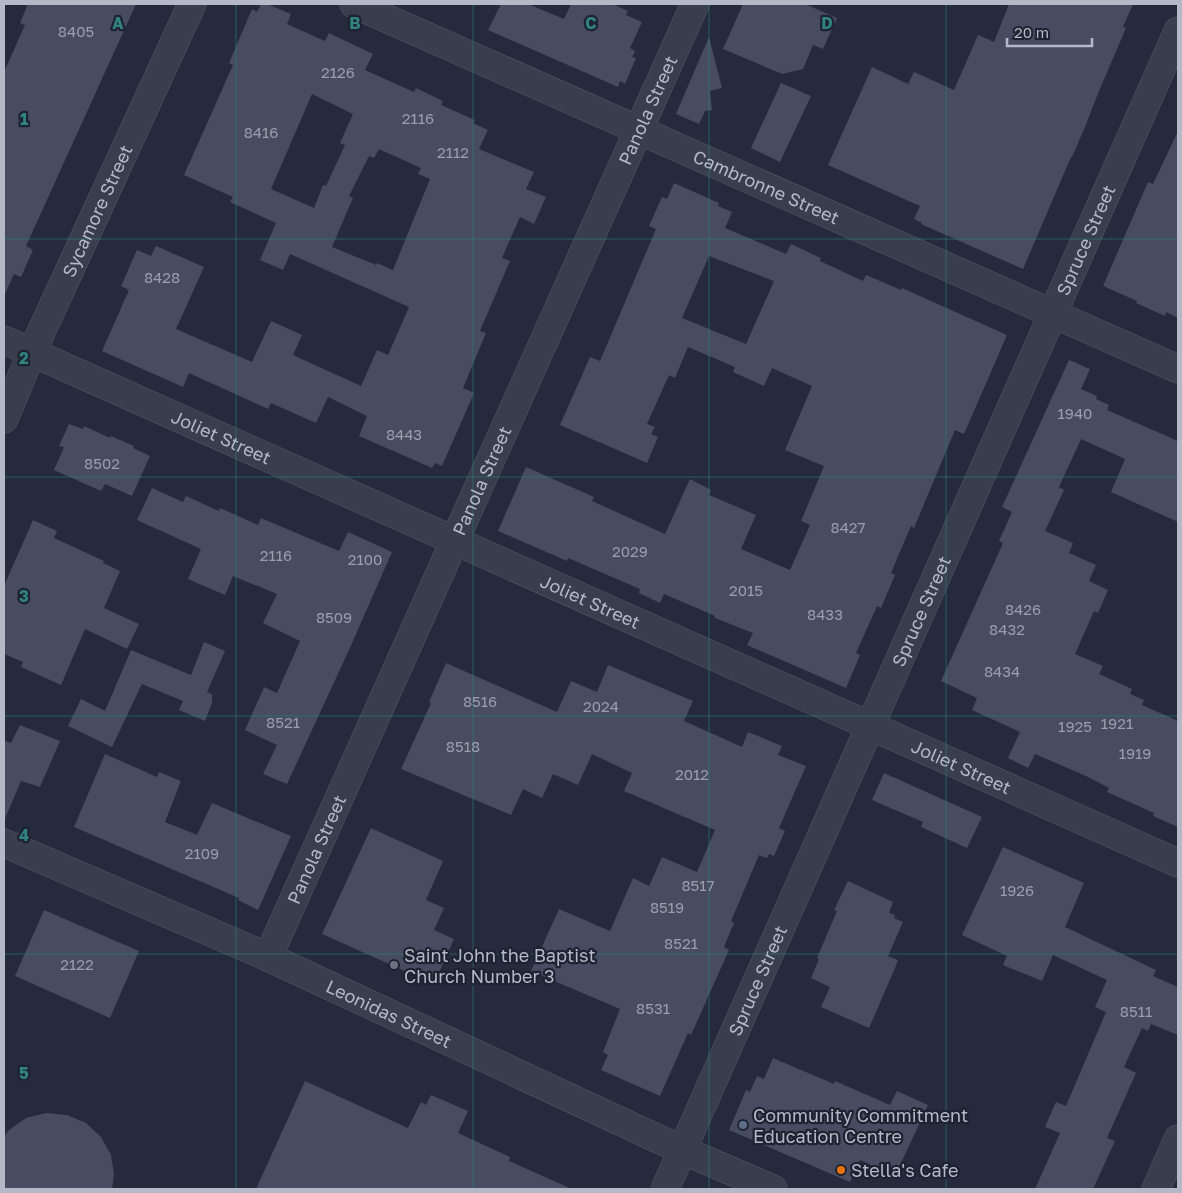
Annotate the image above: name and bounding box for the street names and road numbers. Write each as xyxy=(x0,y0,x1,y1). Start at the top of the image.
street label: Panola Street xyxy=(613,52,682,168)
street label: Sycamore Street xyxy=(57,141,137,280)
street label: Cambronne Street xyxy=(690,145,843,229)
street label: Spruce Street xyxy=(1051,181,1120,299)
street label: Joliet Street xyxy=(168,405,275,469)
street label: Panola Street xyxy=(447,423,515,539)
street label: Spruce Street xyxy=(887,552,955,670)
street label: Joliet Street xyxy=(537,569,644,633)
street label: Joliet Street xyxy=(908,735,1015,798)
street label: Panola Street xyxy=(282,791,350,907)
street label: Spruce Street xyxy=(723,922,791,1039)
street label: Leonidas Street xyxy=(323,975,455,1052)

